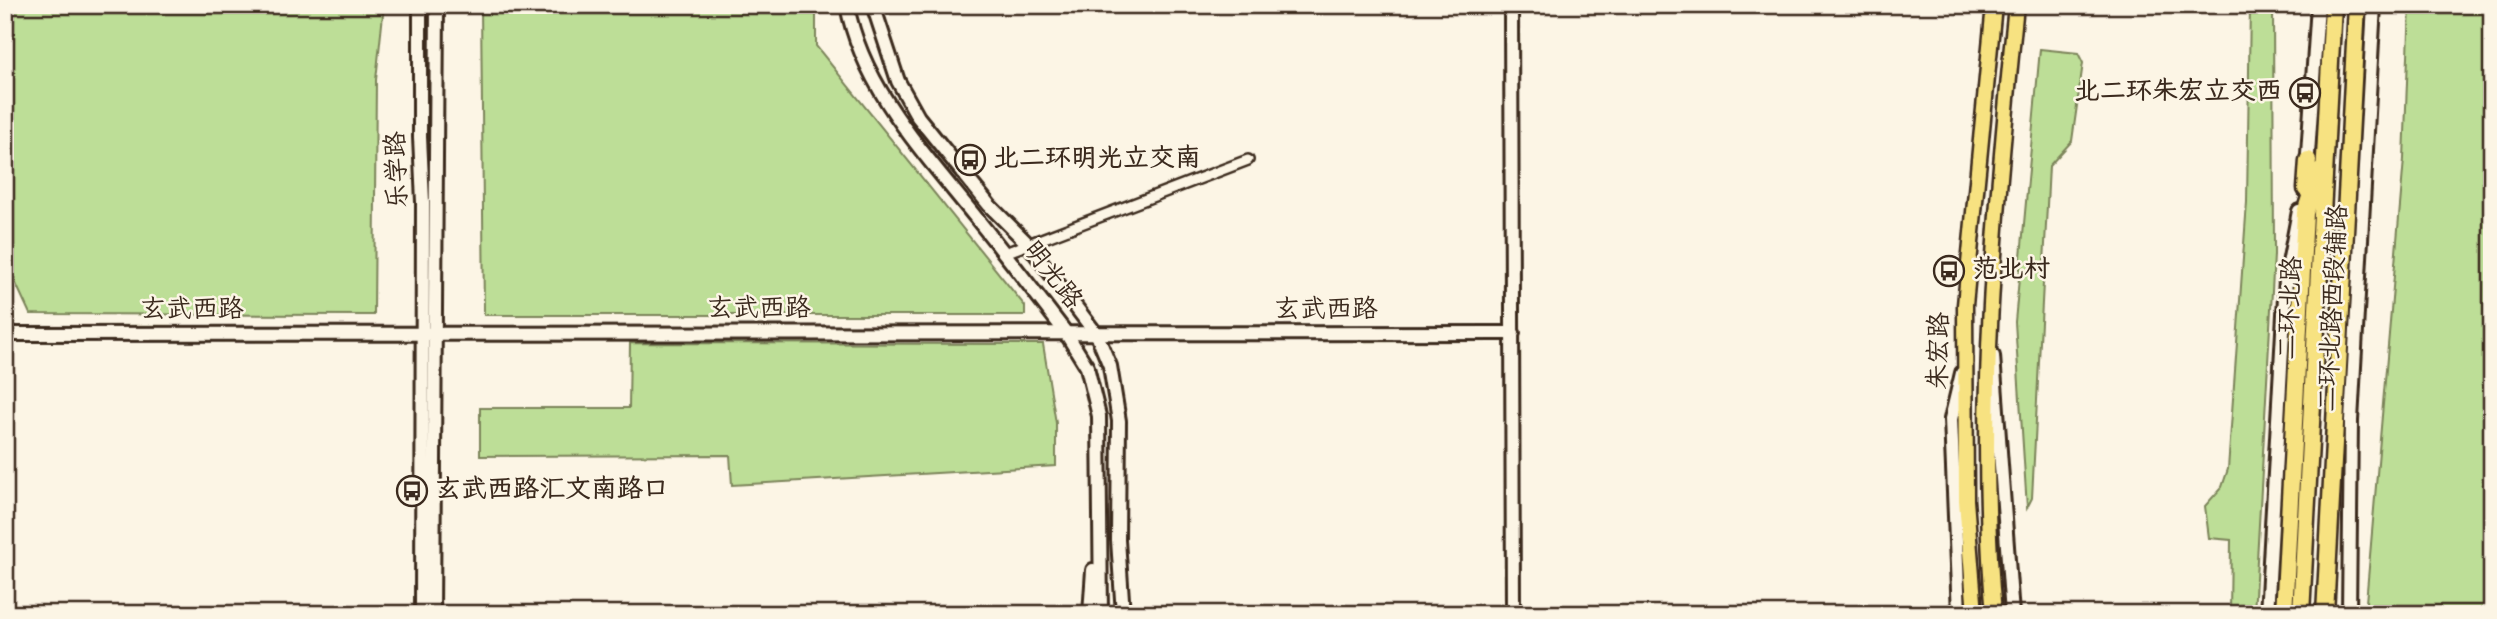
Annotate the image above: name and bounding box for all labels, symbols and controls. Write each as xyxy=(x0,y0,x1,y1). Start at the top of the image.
place label: 北二环朱宏立交西 xyxy=(2074,75,2282,112)
bus stop icon: 北二环朱宏立交西 xyxy=(2288,76,2322,110)
street label: 乐学路 xyxy=(379,130,419,210)
place label: 北二环明光立交南 xyxy=(993,142,1201,179)
bus stop icon: 北二环明光立交南 xyxy=(953,143,987,177)
street label: 二环北路西段辅路 xyxy=(2311,203,2359,413)
street label: 明光路 xyxy=(1012,234,1090,318)
place label: 范北村 xyxy=(1972,253,2050,290)
bus stop icon: 范北村 xyxy=(1932,254,1966,288)
street label: 二环北路 xyxy=(2271,255,2313,361)
street label: 玄武西路 xyxy=(707,292,811,329)
street label: 玄武西路 xyxy=(140,293,244,330)
street label: 玄武西路 xyxy=(1274,293,1378,330)
street label: 朱宏路 xyxy=(1922,312,1960,390)
place label: 玄武西路汇文南路口 xyxy=(435,473,669,510)
bus stop icon: 玄武西路汇文南路口 xyxy=(395,474,429,508)

